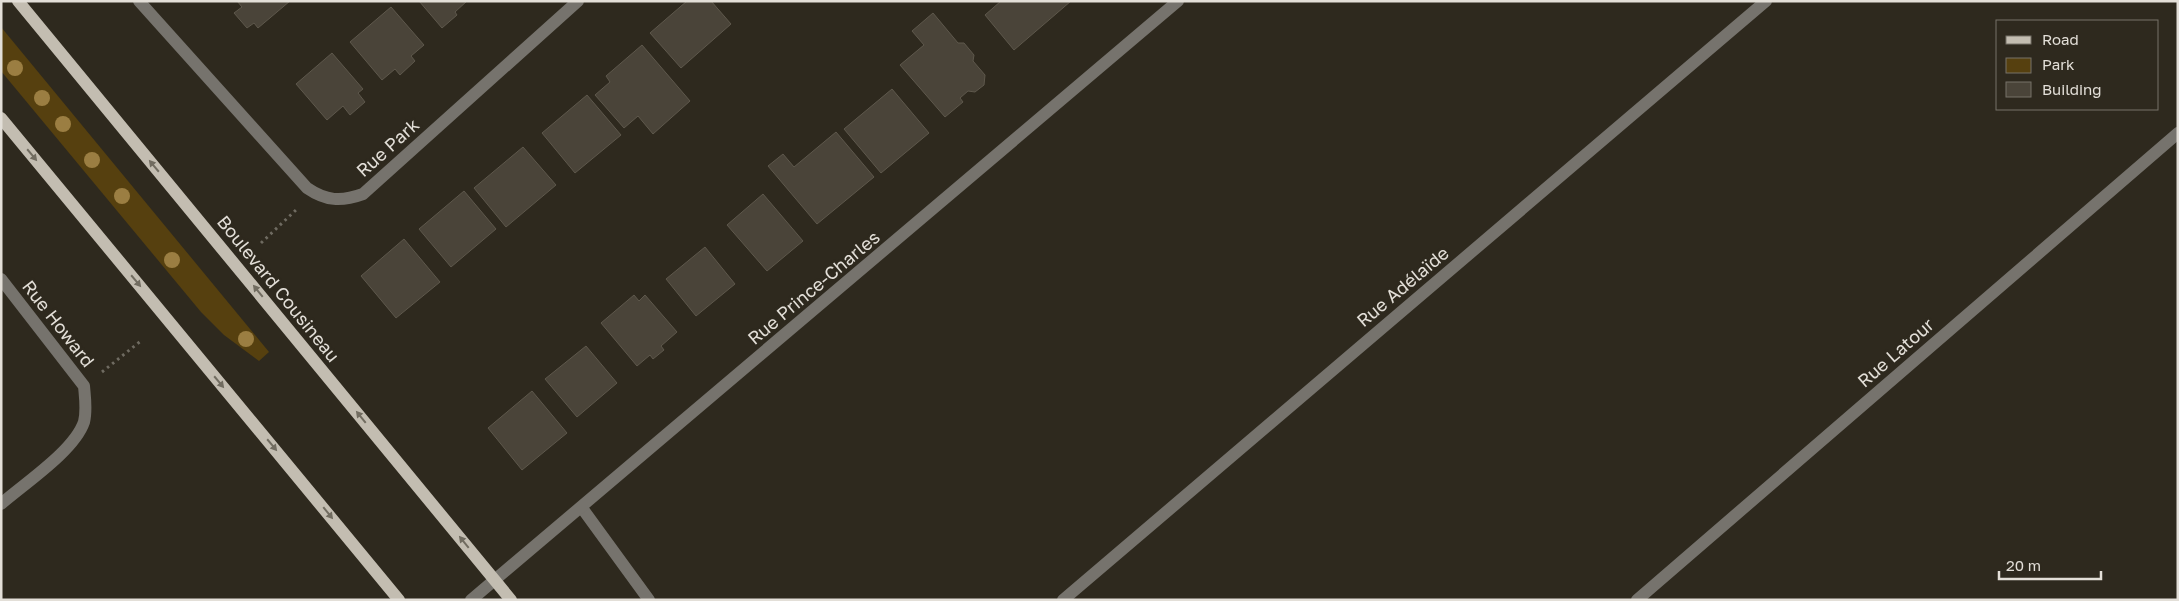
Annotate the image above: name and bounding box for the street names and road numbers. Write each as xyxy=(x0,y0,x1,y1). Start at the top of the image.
street label: Rue Park xyxy=(351,113,423,181)
street label: Boulevard Cousineau xyxy=(213,211,345,366)
street label: Rue Prince-Charles xyxy=(743,226,884,349)
street label: Rue Adélaïde xyxy=(1352,241,1453,331)
street label: Rue Howard xyxy=(18,276,100,371)
street label: Rue Latour xyxy=(1853,313,1938,391)

